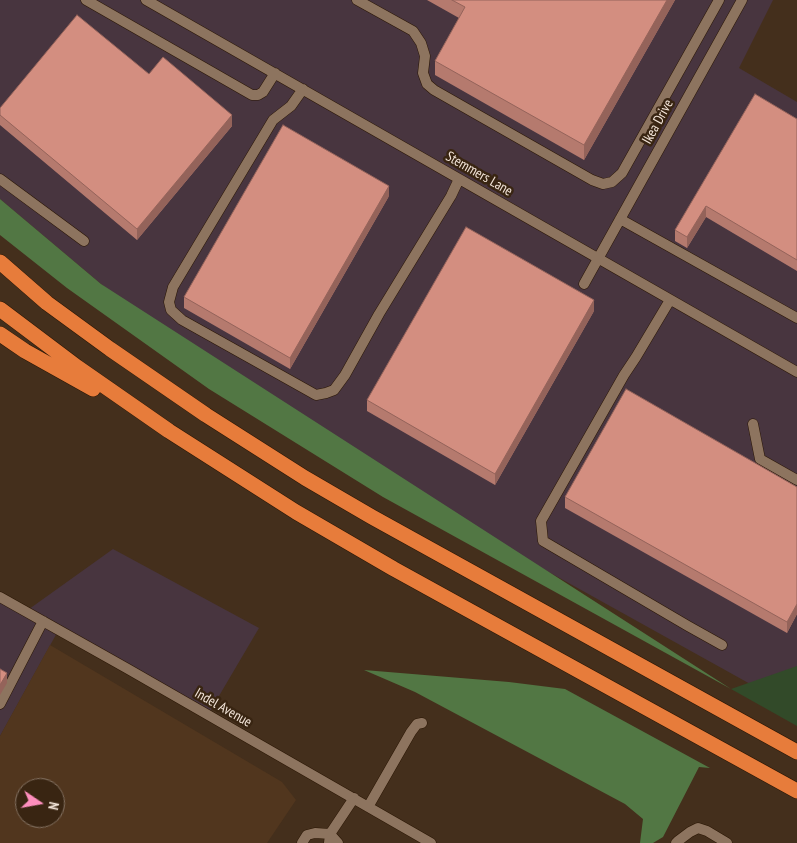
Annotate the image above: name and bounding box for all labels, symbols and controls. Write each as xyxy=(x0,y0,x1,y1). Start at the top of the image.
street label: Ikea Drive xyxy=(639,97,677,147)
street label: Stemmers Lane xyxy=(443,148,515,200)
street label: Indel Avenue xyxy=(192,685,254,731)
north arrow xyxy=(15,778,65,828)
text: N xyxy=(44,800,63,811)

